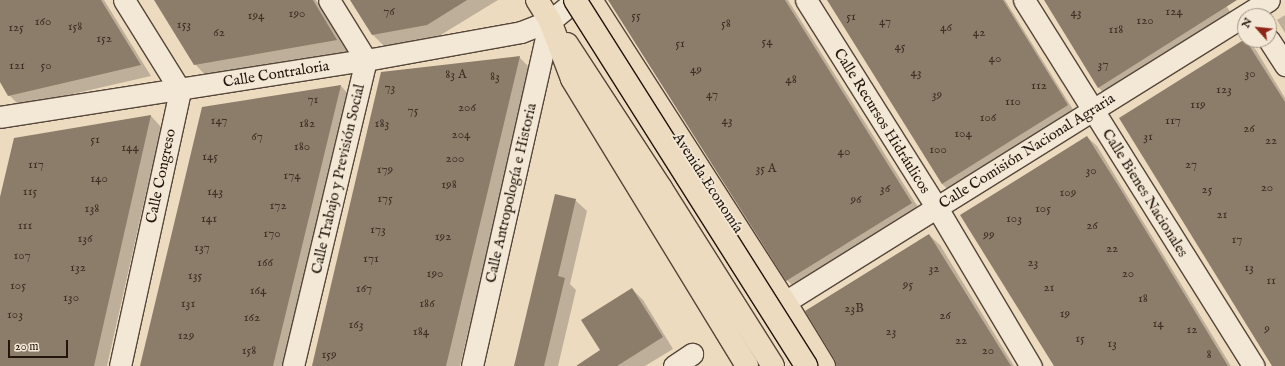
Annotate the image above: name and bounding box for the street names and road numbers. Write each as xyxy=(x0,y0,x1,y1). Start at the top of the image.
street label: Calle Recursos Hidráulicos xyxy=(830,45,934,197)
street label: Calle Contraloria xyxy=(222,57,330,91)
street label: Calle Trabajo y Previsión Social xyxy=(307,82,369,276)
street label: Calle Comisión Nacional Agraria xyxy=(936,89,1118,213)
street label: Calle Antropología e Historia xyxy=(482,101,540,285)
street label: Calle Bienes Nacionales xyxy=(1098,126,1192,260)
street label: Calle Congreso xyxy=(142,127,180,225)
street label: Avenida Economía xyxy=(669,129,747,237)

